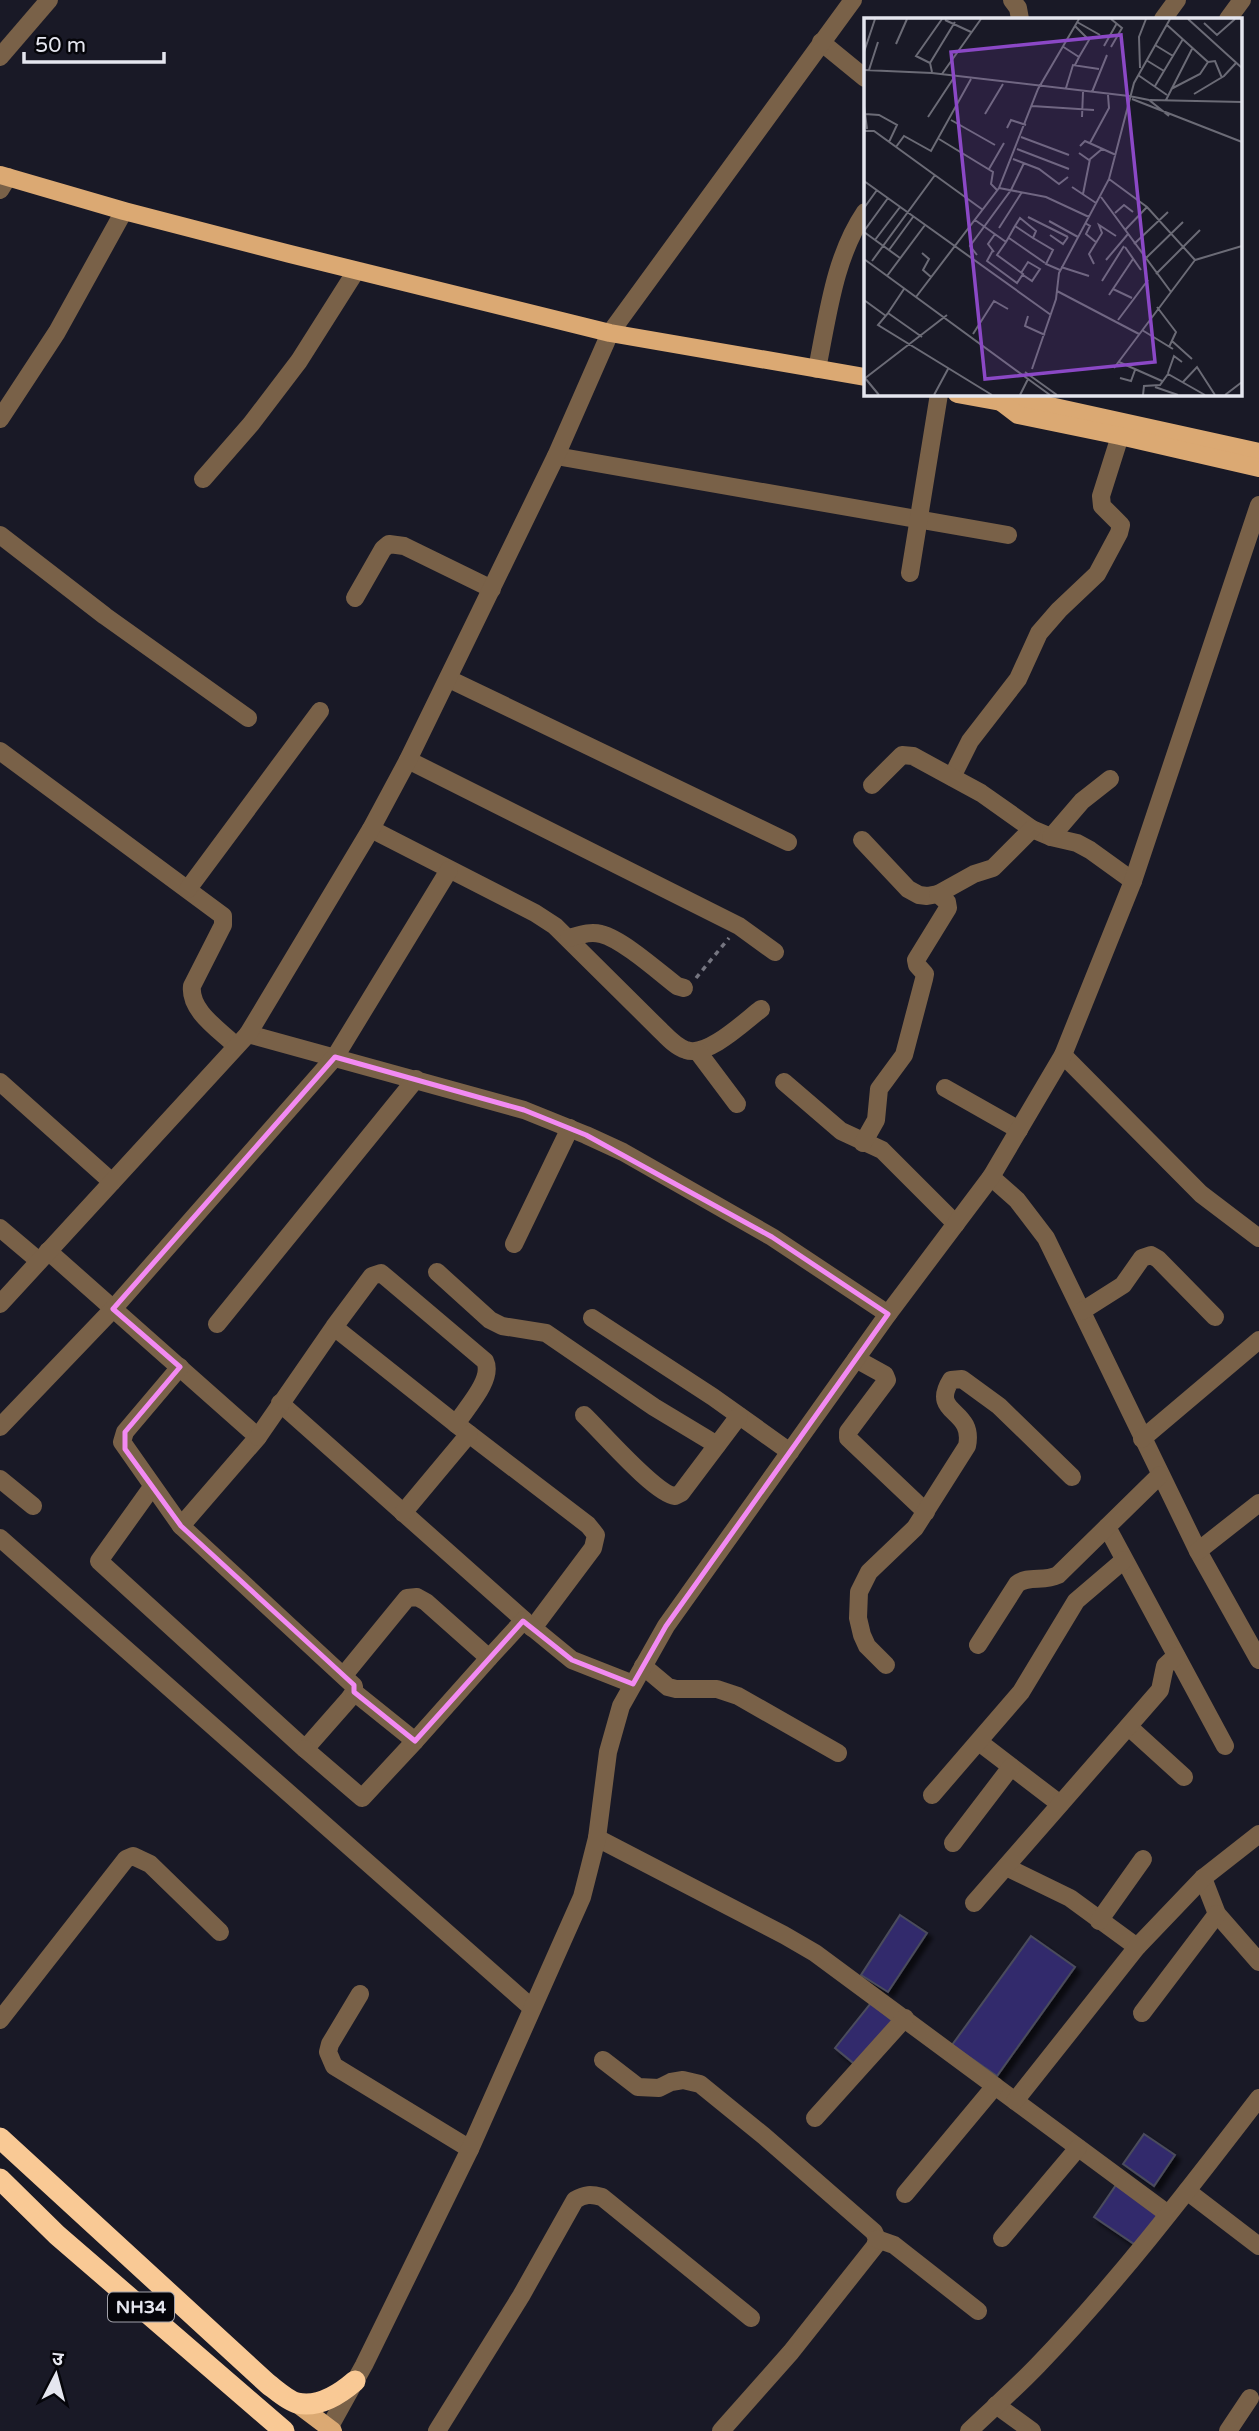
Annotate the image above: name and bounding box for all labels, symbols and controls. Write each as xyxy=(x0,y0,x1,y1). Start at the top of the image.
inset map xyxy=(864,18,1242,396)
scale bar xyxy=(24,21,164,65)
text: 50 m xyxy=(35,33,86,58)
road number: NH34 xyxy=(108,2292,174,2322)
north arrow xyxy=(21,2340,91,2410)
text: उ xyxy=(51,2348,65,2371)

